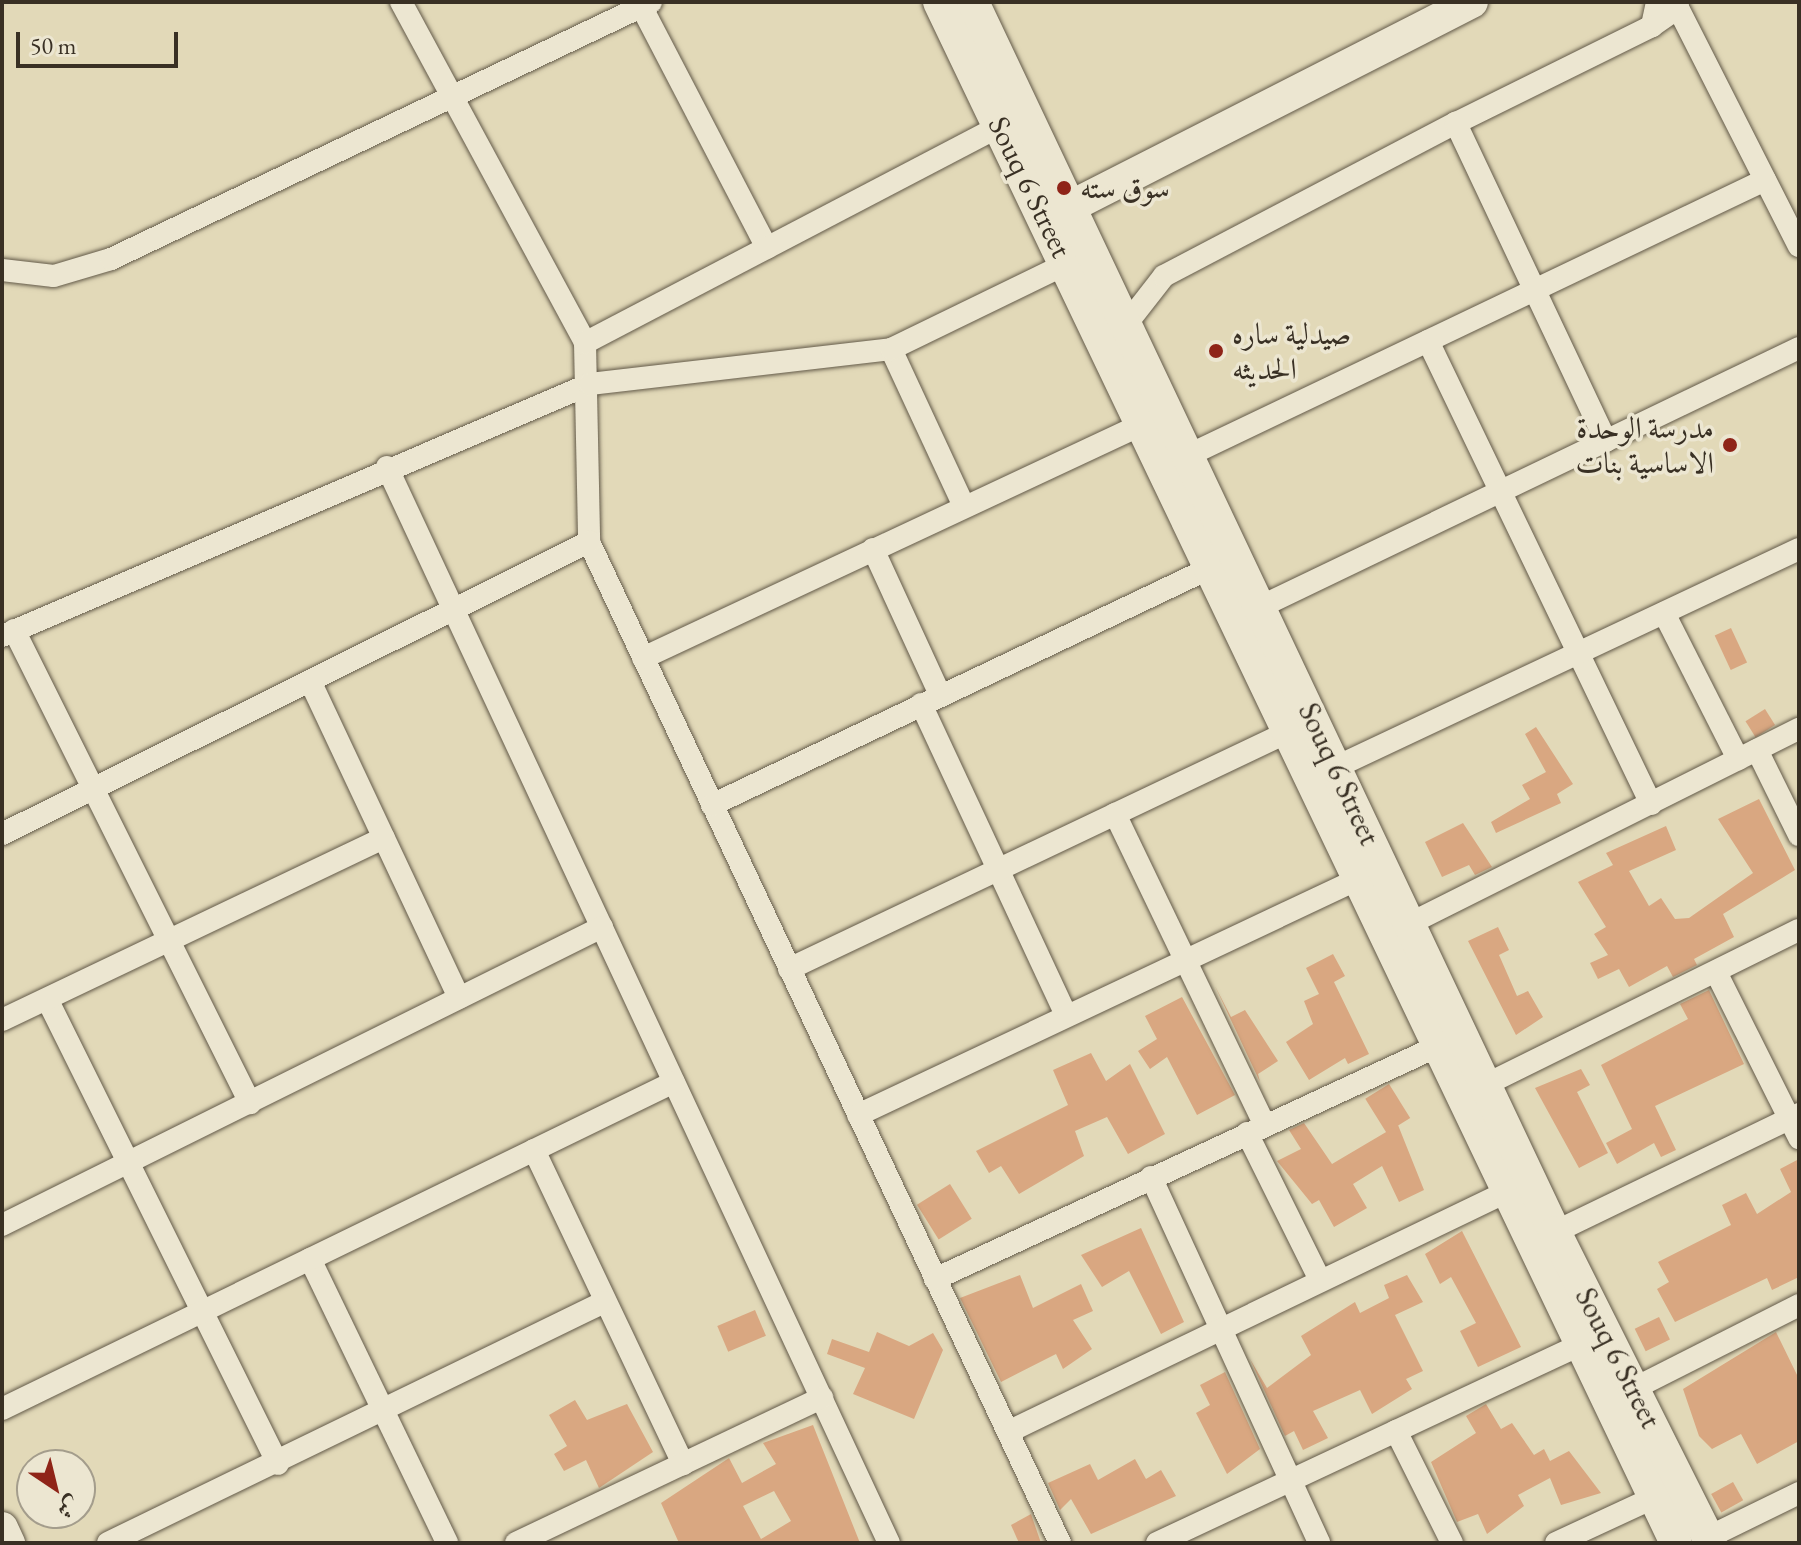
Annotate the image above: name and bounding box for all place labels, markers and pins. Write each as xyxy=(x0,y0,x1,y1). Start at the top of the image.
place label: سوق سته xyxy=(1080,170,1170,206)
marker: سوق سته xyxy=(1055,179,1073,197)
place label: صيدلية ساره الحديثه xyxy=(1232,316,1351,386)
marker: صيدلية ساره الحديثه xyxy=(1207,342,1225,360)
place label: مدرسة الوحدة الاساسية بنات xyxy=(1575,410,1714,480)
marker: مدرسة الوحدة الاساسية بنات xyxy=(1721,436,1739,454)

